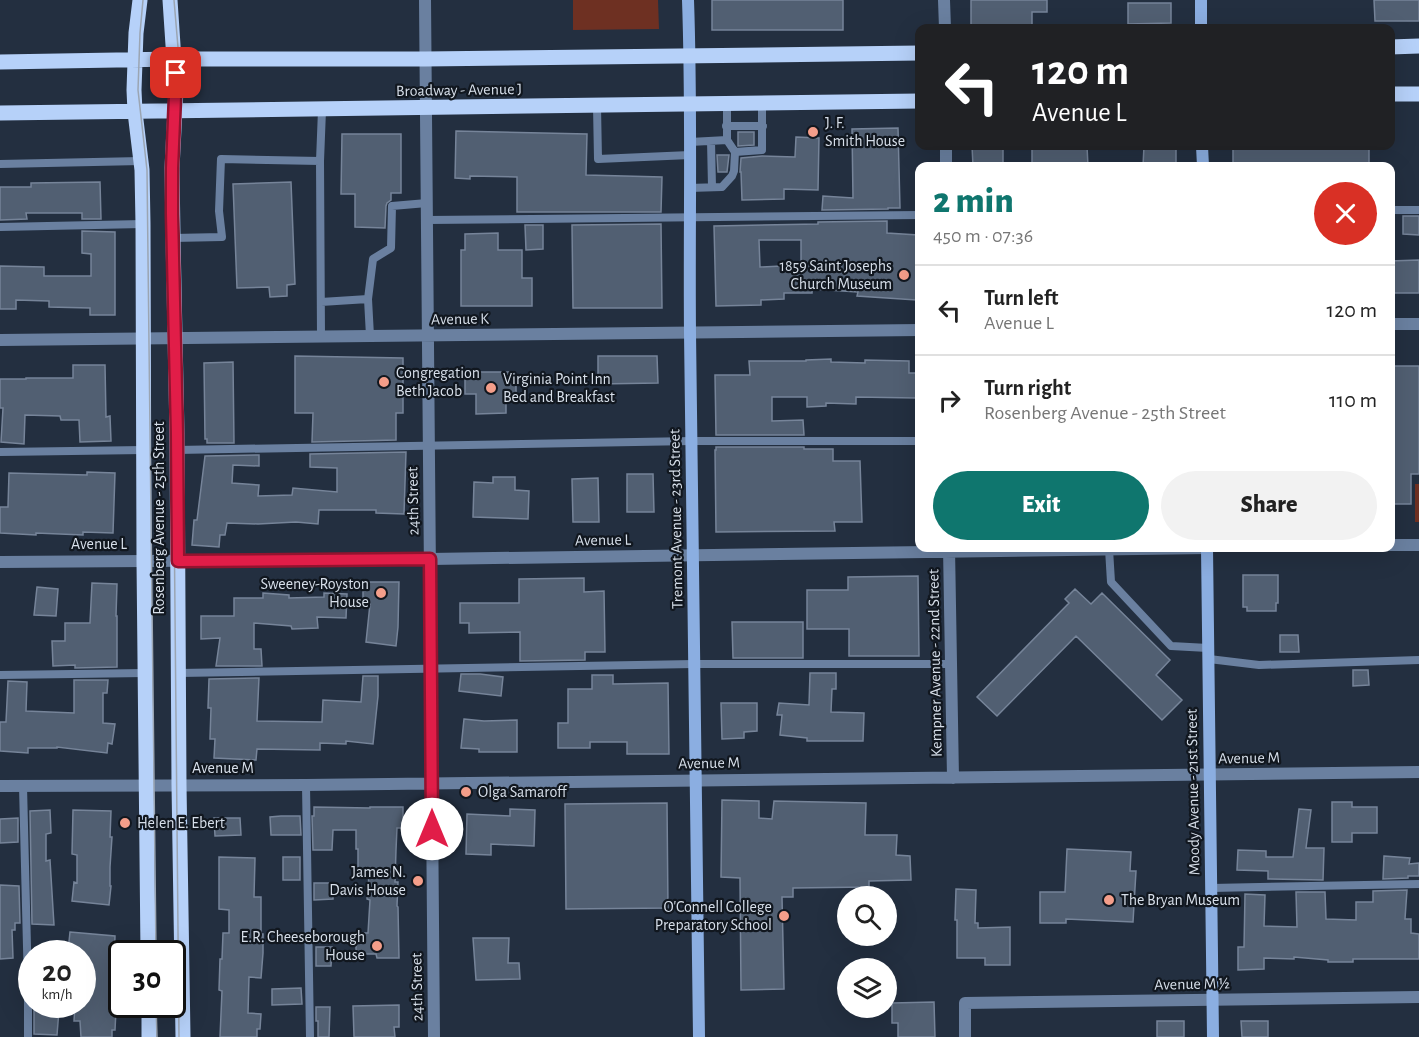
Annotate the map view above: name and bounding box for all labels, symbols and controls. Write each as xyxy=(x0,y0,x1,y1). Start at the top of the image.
pin xyxy=(150,47,201,98)
icon: left xyxy=(933,48,1011,126)
text: 120 m xyxy=(1032,50,1129,92)
icon: arrive xyxy=(159,56,192,89)
street label: Broadway - Avenue J xyxy=(396,81,522,100)
text: Avenue L xyxy=(1032,99,1126,126)
place label: J. F. Smith House xyxy=(825,115,905,149)
marker: J. F. Smith House xyxy=(806,125,820,139)
button: close xyxy=(1314,182,1377,245)
text: 2 min xyxy=(933,183,1014,219)
text: 450 m · 07:36 xyxy=(933,226,1033,246)
place label: 1859 Saint Josephs Church Museum xyxy=(779,258,892,292)
marker: 1859 Saint Josephs Church Museum xyxy=(897,268,911,282)
text: Turn left xyxy=(984,287,1058,309)
icon: left xyxy=(933,294,966,327)
text: 120 m xyxy=(1327,299,1377,321)
street label: Avenue K xyxy=(431,310,489,328)
text: Avenue L xyxy=(984,313,1054,333)
place label: Congregation Beth Jacob xyxy=(396,365,480,399)
place label: Virginia Point Inn Bed and Breakfast xyxy=(503,371,615,405)
marker: Congregation Beth Jacob xyxy=(377,375,391,389)
text: Turn right xyxy=(984,377,1071,399)
marker: Virginia Point Inn Bed and Breakfast xyxy=(484,381,498,395)
icon: right xyxy=(933,384,966,417)
text: 110 m xyxy=(1329,389,1377,411)
text: Rosenberg Avenue - 25th Street xyxy=(984,403,1226,423)
street label: Rosenberg Avenue - 25th Street xyxy=(151,421,167,615)
street label: Tremont Avenue - 23rd Street xyxy=(666,429,686,609)
street label: 24th Street xyxy=(404,467,422,535)
button: Exit xyxy=(933,471,1149,540)
button: Share xyxy=(1161,471,1377,540)
street label: Avenue L xyxy=(575,532,631,548)
street label: Avenue L xyxy=(71,536,127,552)
street label: Kempner Avenue - 22nd Street xyxy=(925,569,945,757)
place label: Sweeney-Royston House xyxy=(261,576,369,610)
marker: Sweeney-Royston House xyxy=(374,586,388,600)
street label: Moody Avenue - 21st Street xyxy=(1184,708,1203,875)
street label: Avenue M xyxy=(1218,749,1280,767)
street label: Avenue M xyxy=(678,754,740,772)
street label: Avenue M xyxy=(192,760,254,776)
place label: Olga Samaroff xyxy=(478,784,568,800)
marker: Olga Samaroff xyxy=(459,785,473,799)
position arrow xyxy=(400,797,464,861)
place label: Helen E. Ebert xyxy=(137,815,225,831)
marker: Helen E. Ebert xyxy=(118,816,132,830)
place label: James N. Davis House xyxy=(329,864,406,898)
marker: James N. Davis House xyxy=(411,874,425,888)
map controls xyxy=(837,886,897,1018)
button: search xyxy=(837,886,897,946)
place label: The Bryan Museum xyxy=(1121,892,1240,909)
marker: The Bryan Museum xyxy=(1102,893,1116,907)
place label: O'Connell College Preparatory School xyxy=(655,899,772,934)
marker: O'Connell College Preparatory School xyxy=(777,909,791,923)
place label: E.R. Cheeseborough House xyxy=(241,929,365,963)
marker: E.R. Cheeseborough House xyxy=(370,939,384,953)
speed limit sign: 30 xyxy=(108,940,186,1018)
street label: 24th Street xyxy=(408,953,426,1021)
text: 20 xyxy=(42,957,72,987)
button: layers xyxy=(837,958,897,1018)
street label: Avenue M ½ xyxy=(1154,975,1230,993)
text: km/h xyxy=(42,987,72,1002)

